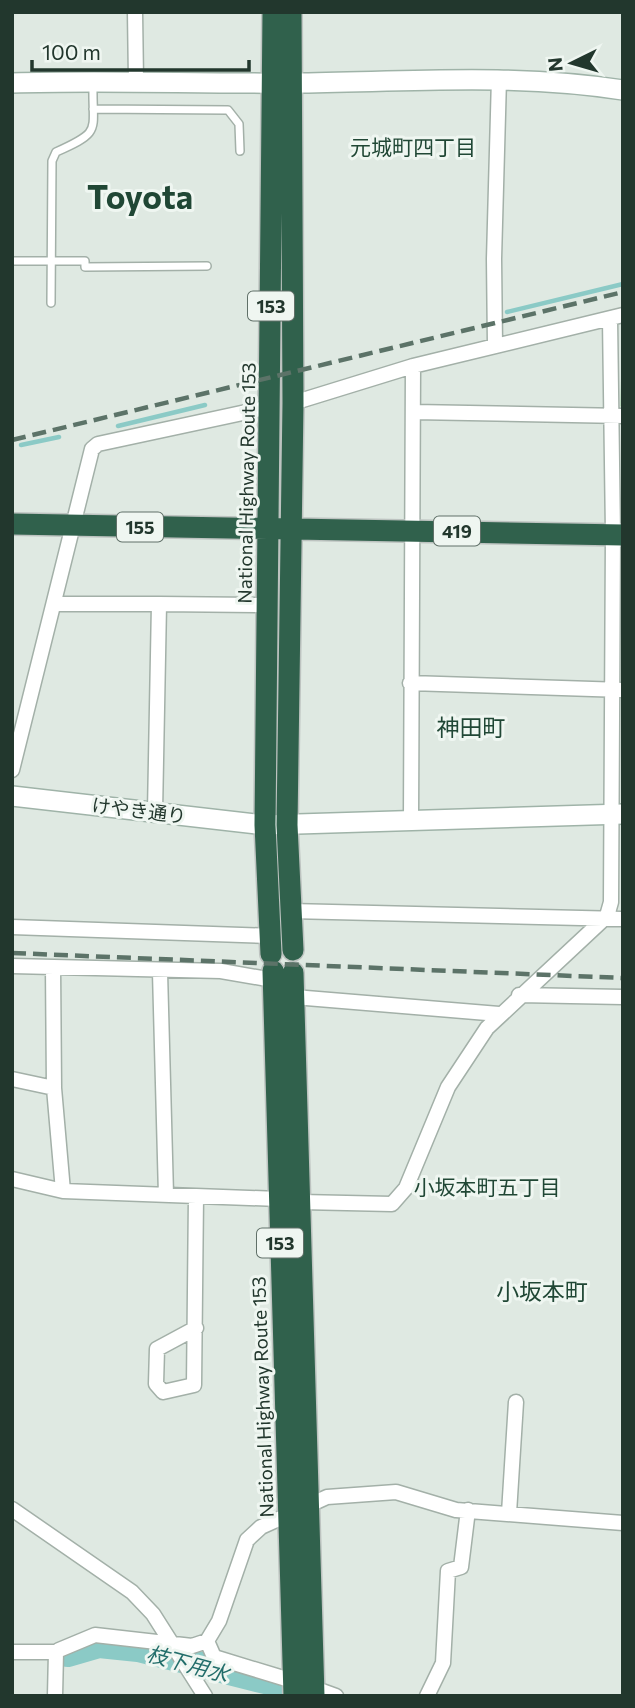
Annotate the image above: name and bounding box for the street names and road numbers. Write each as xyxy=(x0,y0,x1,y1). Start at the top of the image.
road number: 153 xyxy=(248,292,294,320)
street label: National Highway Route 153 xyxy=(232,362,260,604)
road number: 155 xyxy=(117,512,163,542)
road number: 419 xyxy=(434,516,480,546)
street label: けやき通り xyxy=(90,793,188,827)
road number: 153 xyxy=(257,1228,303,1258)
street label: National Highway Route 153 xyxy=(246,1276,278,1518)

